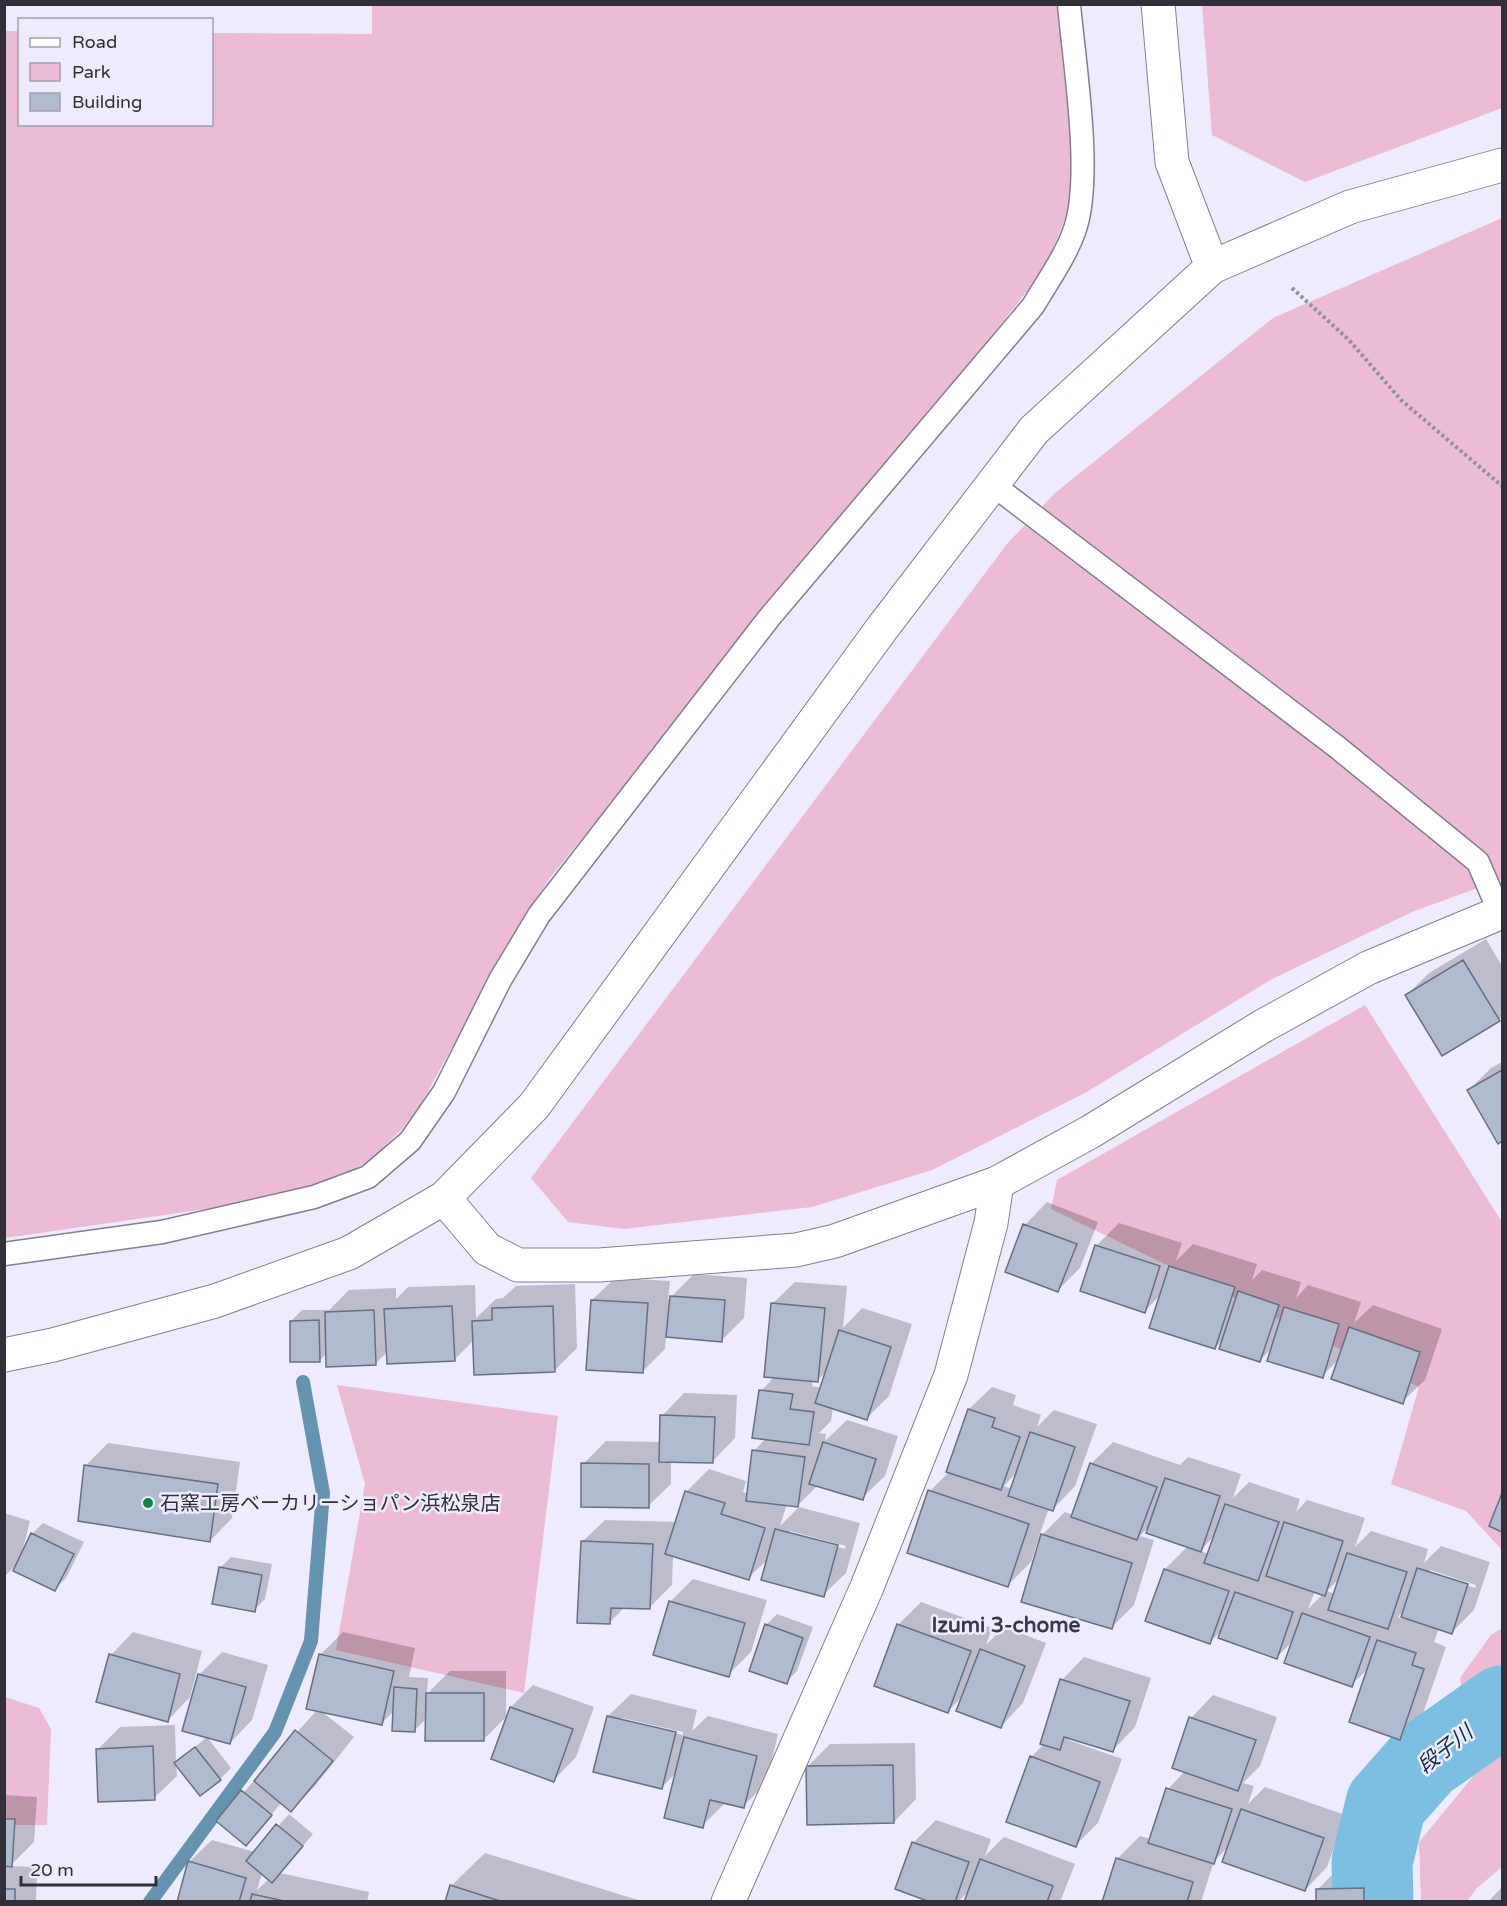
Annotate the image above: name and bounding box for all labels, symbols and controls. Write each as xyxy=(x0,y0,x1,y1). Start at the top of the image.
legend xyxy=(18,18,213,126)
text: Road xyxy=(72,31,117,53)
text: Park xyxy=(72,61,111,83)
text: Building xyxy=(72,91,142,113)
place label: 石窯工房ベーカリーショパン浜松泉店 xyxy=(160,1492,501,1516)
marker: 石窯工房ベーカリーショパン浜松泉店 xyxy=(141,1496,155,1510)
district label: Izumi 3-chome xyxy=(932,1613,1081,1638)
water label: 段子川 xyxy=(1413,1719,1479,1779)
scale bar xyxy=(21,1849,156,1887)
text: 20 m xyxy=(30,1859,74,1881)

